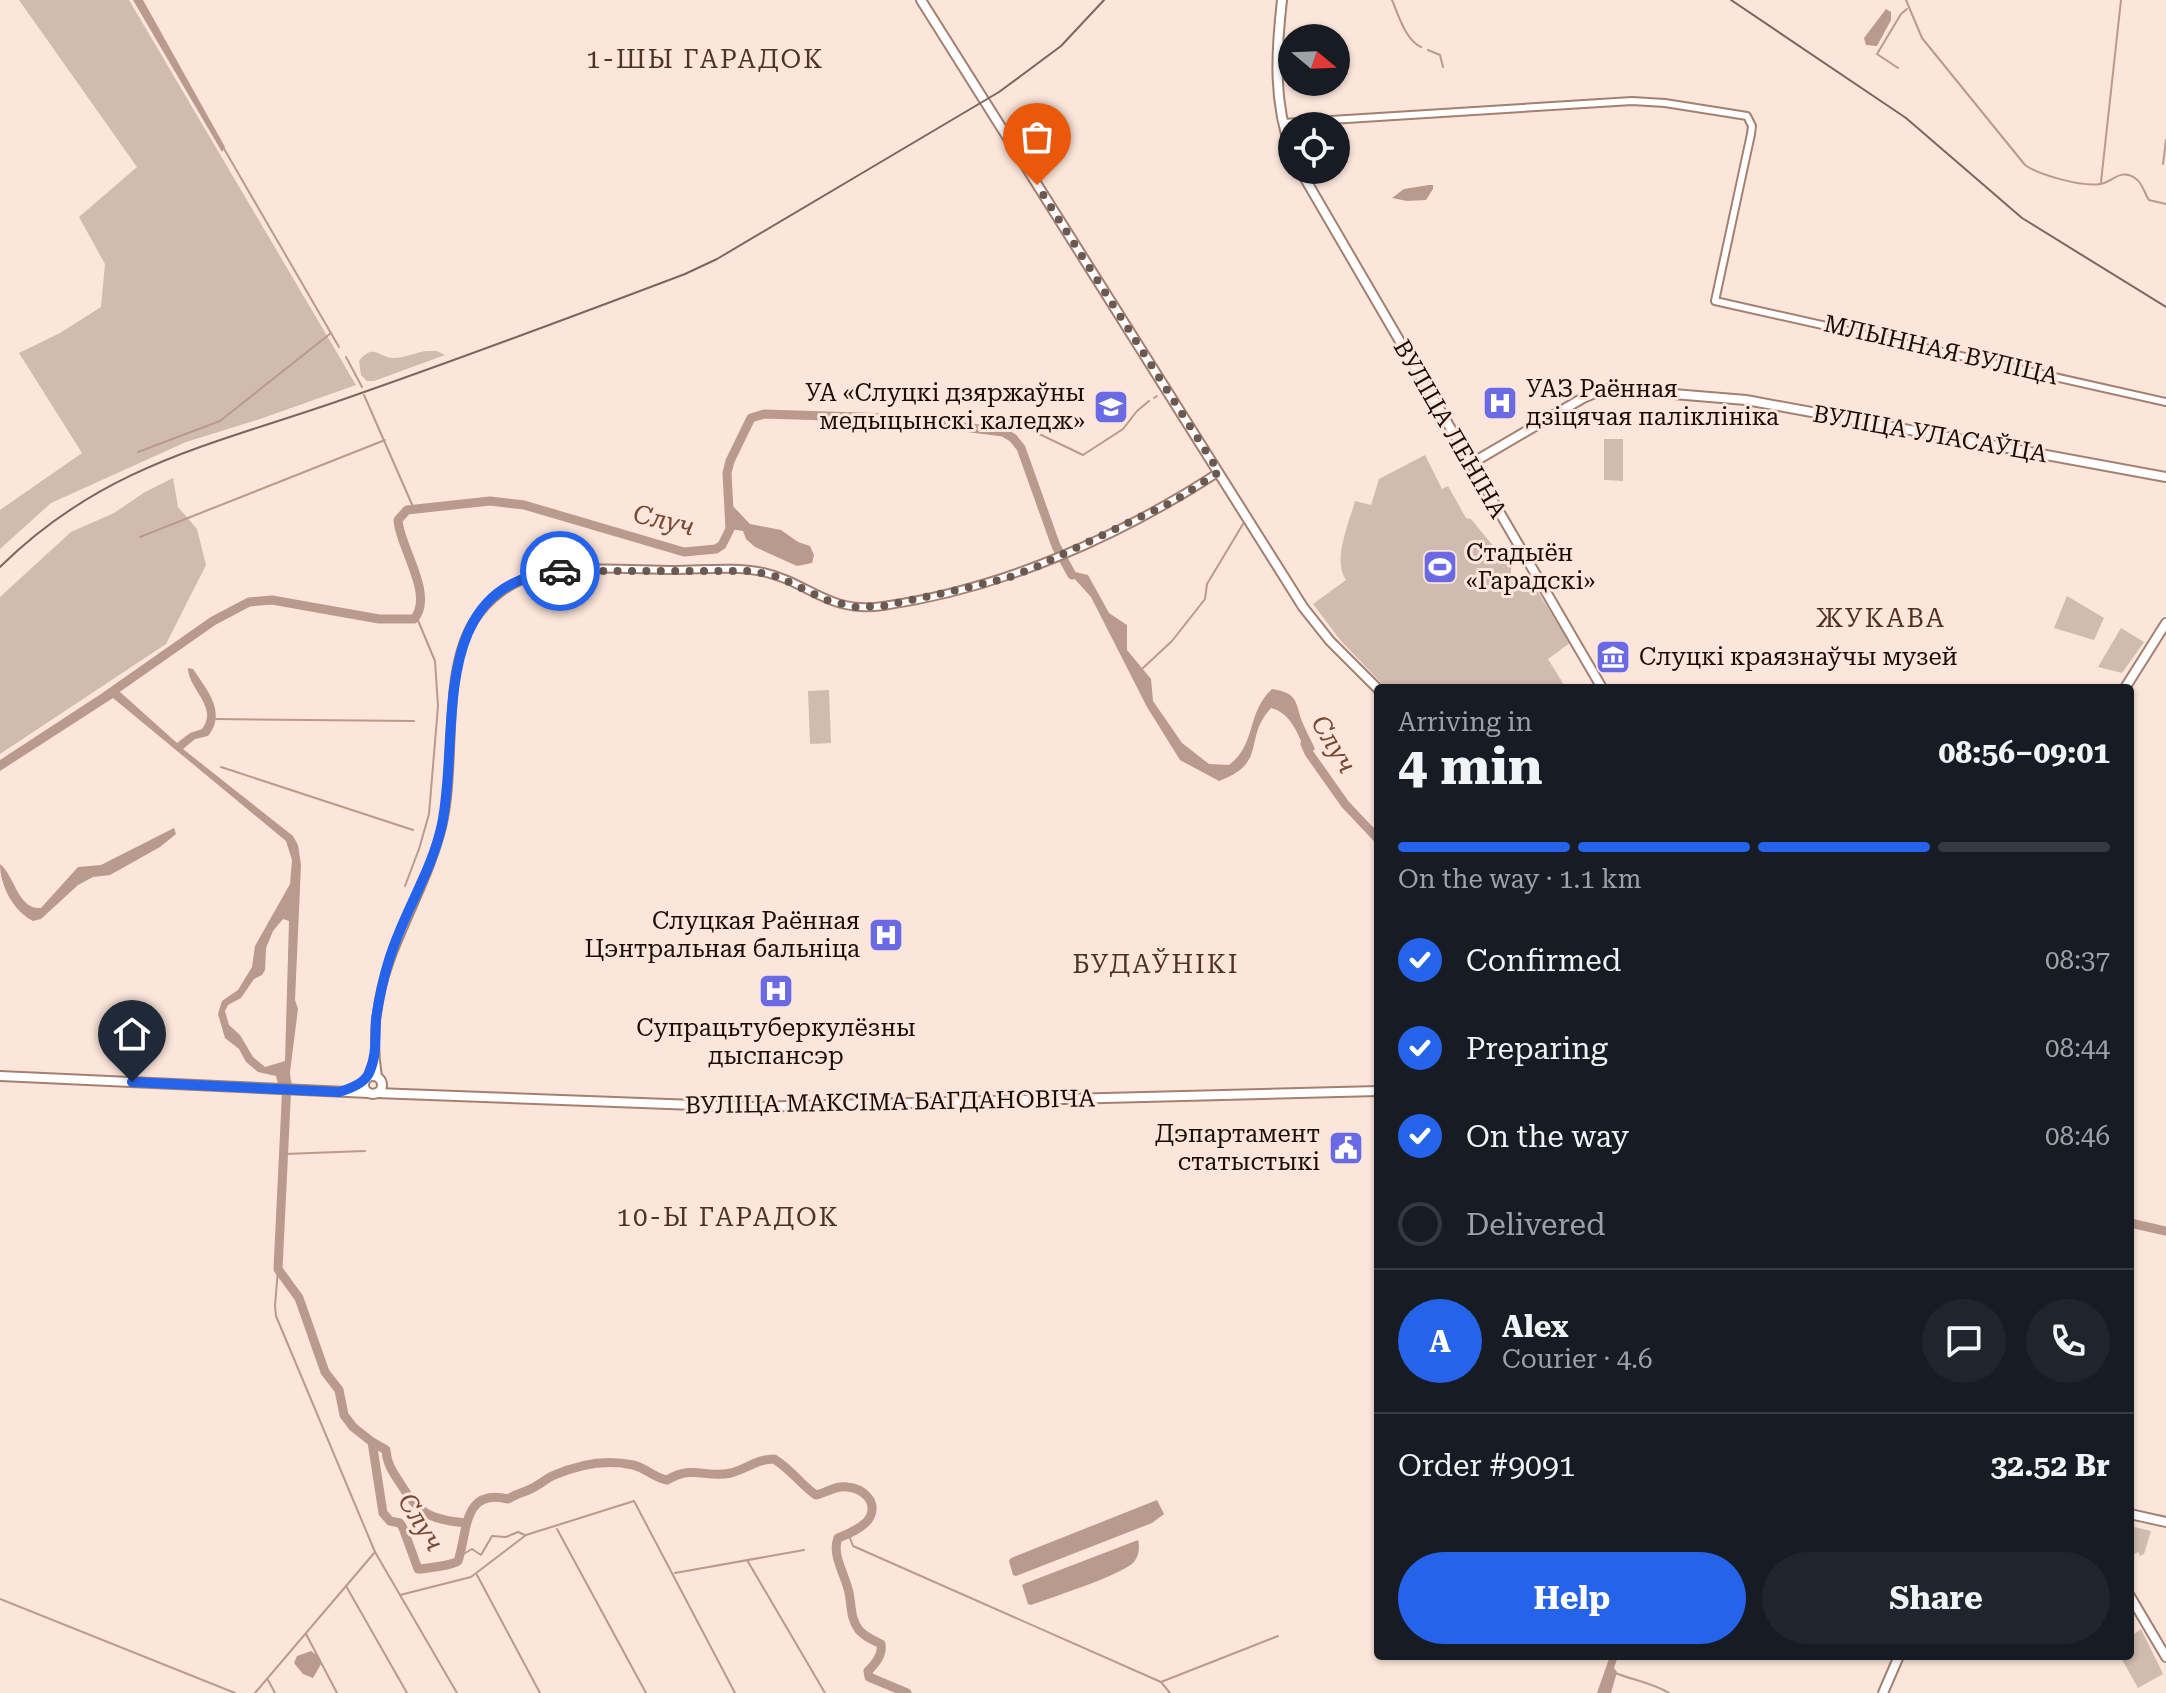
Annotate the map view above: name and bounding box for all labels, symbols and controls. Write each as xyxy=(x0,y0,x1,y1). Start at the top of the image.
north arrow xyxy=(1278,24,1350,96)
map controls xyxy=(1278,24,1350,184)
district label: 1-ШЫ ГАРАДОК xyxy=(586,44,824,74)
pin xyxy=(1003,103,1071,185)
button: locate xyxy=(1278,112,1350,184)
icon: bag xyxy=(1015,115,1059,159)
street label: МЛЫННАЯ ВУЛІЦА xyxy=(1821,309,2061,391)
street label: ВУЛІЦА ЛЕНІНА xyxy=(1388,335,1513,523)
place label: УАЗ Раённая дзіцячая паліклініка xyxy=(1526,375,1779,431)
place label: УА «Слуцкі дзяржаўны медыцынскі каледж» xyxy=(805,379,1085,435)
hospital icon: УАЗ Раённая дзіцячая паліклініка xyxy=(1481,384,1519,422)
school or university icon: УА «Слуцкі дзяржаўны медыцынскі каледж» xyxy=(1092,388,1130,426)
street label: ВУЛІЦА УЛАСАЎЦА xyxy=(1811,399,2050,468)
water label: Случ xyxy=(631,498,697,542)
courier xyxy=(520,531,600,611)
place label: Стадыён «Гарадскі» xyxy=(1466,539,1595,595)
sports icon: Стадыён «Гарадскі» xyxy=(1421,548,1459,586)
icon: car xyxy=(538,549,582,593)
district label: ЖУКАВА xyxy=(1816,603,1946,633)
museum icon: Слуцкі краязнаўчы музей xyxy=(1594,638,1632,676)
place label: Слуцкі краязнаўчы музей xyxy=(1639,643,1958,671)
text: Arriving in xyxy=(1398,707,1532,737)
water label: Случ xyxy=(1305,710,1363,778)
text: 08:56–09:01 xyxy=(1938,735,2110,770)
text: 4 min xyxy=(1398,736,1543,797)
text: On the way · 1.1 km xyxy=(1398,864,1642,894)
place label: Слуцкая Раённая Цэнтральная бальніца xyxy=(585,907,860,963)
hospital icon: Слуцкая Раённая Цэнтральная бальніца xyxy=(867,916,905,954)
icon: check xyxy=(1398,938,1442,982)
text: Confirmed xyxy=(1466,943,1621,978)
text: 08:37 xyxy=(2045,945,2110,975)
district label: БУДАЎНІКІ xyxy=(1072,948,1240,979)
hospital icon: Супрацьтуберкулёзны дыспансэр xyxy=(757,972,795,1010)
pin xyxy=(98,1000,166,1082)
icon: home xyxy=(110,1012,154,1056)
place label: Супрацьтуберкулёзны дыспансэр xyxy=(636,1014,916,1070)
icon: check xyxy=(1398,1026,1442,1070)
text: Preparing xyxy=(1466,1031,1608,1066)
text: 08:44 xyxy=(2045,1033,2110,1063)
street label: ВУЛІЦА МАКСІМА БАГДАНОВІЧА xyxy=(685,1084,1096,1120)
icon: check xyxy=(1398,1114,1442,1158)
text: On the way xyxy=(1466,1119,1629,1154)
place label: Дэпартамент статыстыкі xyxy=(1155,1120,1320,1176)
text: 08:46 xyxy=(2045,1121,2110,1151)
public building icon: Дэпартамент статыстыкі xyxy=(1327,1129,1365,1167)
district label: 10-Ы ГАРАДОК xyxy=(617,1202,839,1232)
text: Delivered xyxy=(1466,1207,1605,1242)
button: chat xyxy=(1922,1299,2006,1383)
button: phone xyxy=(2026,1299,2110,1383)
text: Alex xyxy=(1502,1309,1569,1344)
text: A xyxy=(1429,1324,1451,1359)
text: Courier · 4.6 xyxy=(1502,1344,1652,1374)
text: Order #9091 xyxy=(1398,1448,1576,1483)
text: 32.52 Br xyxy=(1991,1448,2110,1483)
water label: Случ xyxy=(392,1488,450,1556)
button: Help xyxy=(1398,1552,1746,1644)
button: Share xyxy=(1762,1552,2110,1644)

